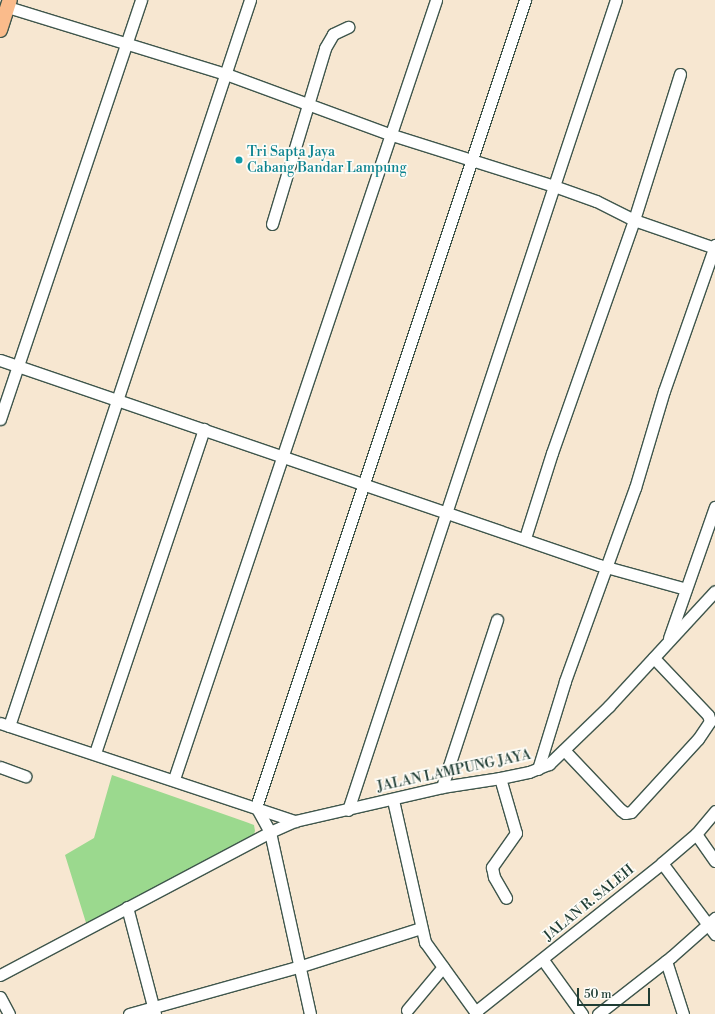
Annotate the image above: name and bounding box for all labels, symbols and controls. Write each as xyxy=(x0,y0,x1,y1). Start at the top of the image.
place label: Tri Sapta Jaya Cabang Bandar Lampung xyxy=(247,144,407,176)
marker: Tri Sapta Jaya Cabang Bandar Lampung xyxy=(234,155,244,165)
street label: JALAN LAMPUNG JAYA xyxy=(375,746,533,796)
street label: JALAN R. SALEH xyxy=(540,861,638,945)
scale bar xyxy=(579,980,652,1006)
text: 50 m xyxy=(584,987,612,1002)

